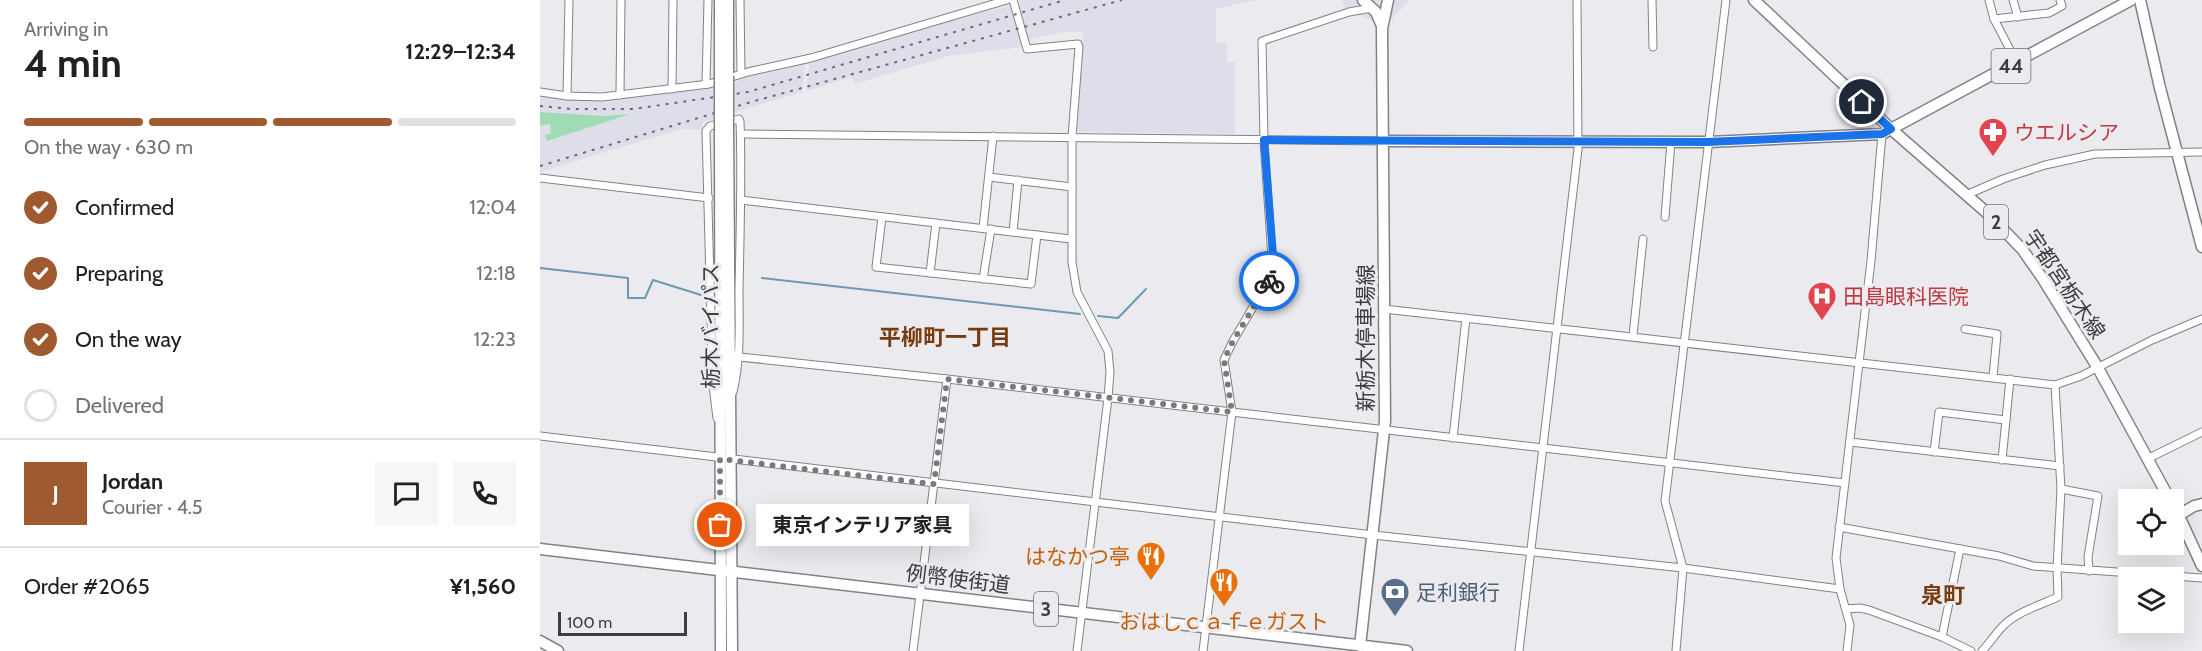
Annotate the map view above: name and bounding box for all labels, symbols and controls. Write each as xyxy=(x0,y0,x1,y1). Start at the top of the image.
text: Arriving in xyxy=(24,17,108,41)
text: 12:29–12:34 xyxy=(405,38,516,65)
text: 4 min xyxy=(24,39,122,87)
road number: 44 xyxy=(1992,49,2030,83)
pin xyxy=(1836,76,1887,127)
icon: home xyxy=(1845,85,1878,118)
pharmacy icon: ウエルシア xyxy=(1977,116,2009,158)
place label: ウエルシア xyxy=(2014,120,2119,145)
text: On the way · 630 m xyxy=(24,135,193,159)
icon: check xyxy=(24,191,57,224)
text: Confirmed xyxy=(75,194,174,221)
text: 12:04 xyxy=(469,195,516,219)
road number: 2 xyxy=(1984,205,2008,239)
street label: 宇都宮栃木線 xyxy=(2019,225,2111,343)
courier xyxy=(1239,251,1299,311)
icon: check xyxy=(24,257,57,290)
text: Preparing xyxy=(75,260,163,287)
text: 12:18 xyxy=(476,261,516,285)
street label: 栃木バイパス xyxy=(698,263,723,389)
icon: bike xyxy=(1253,265,1286,298)
street label: 新栃木停車場線 xyxy=(1353,265,1378,412)
hospital icon: 田島眼科医院 xyxy=(1806,280,1838,322)
place label: 田島眼科医院 xyxy=(1843,284,1969,309)
icon: check xyxy=(24,323,57,356)
district label: 平柳町一丁目 xyxy=(879,324,1011,351)
text: On the way xyxy=(75,326,182,353)
text: 12:23 xyxy=(474,327,516,351)
text: Delivered xyxy=(75,392,164,419)
button: chat xyxy=(375,462,438,525)
button: phone xyxy=(453,462,516,525)
text: Jordan xyxy=(102,468,163,495)
text: J xyxy=(52,480,59,507)
map controls xyxy=(2118,489,2184,633)
button: locate xyxy=(2118,489,2184,555)
text: Courier · 4.5 xyxy=(102,495,203,519)
pin xyxy=(694,499,745,550)
callout: 東京インテリア家具 xyxy=(756,504,969,546)
icon: bag xyxy=(703,508,736,541)
text: 東京インテリア家具 xyxy=(773,513,953,537)
restaurant icon: はなかつ亭 xyxy=(1135,540,1167,582)
place label: はなかつ亭 xyxy=(1025,544,1130,569)
street label: 例幣使街道 xyxy=(904,560,1012,598)
restaurant icon: おはしｃａｆｅガスト xyxy=(1208,566,1240,608)
button: layers xyxy=(2118,567,2184,633)
text: Order #2065 xyxy=(24,573,150,600)
text: ¥1,560 xyxy=(450,573,516,600)
bank icon: 足利銀行 xyxy=(1379,576,1411,618)
place label: 足利銀行 xyxy=(1416,580,1500,605)
district label: 泉町 xyxy=(1921,582,1965,609)
road number: 3 xyxy=(1034,592,1058,626)
scale bar xyxy=(558,609,687,636)
place label: おはしｃａｆｅガスト xyxy=(1119,609,1329,634)
text: 100 m xyxy=(567,613,612,632)

